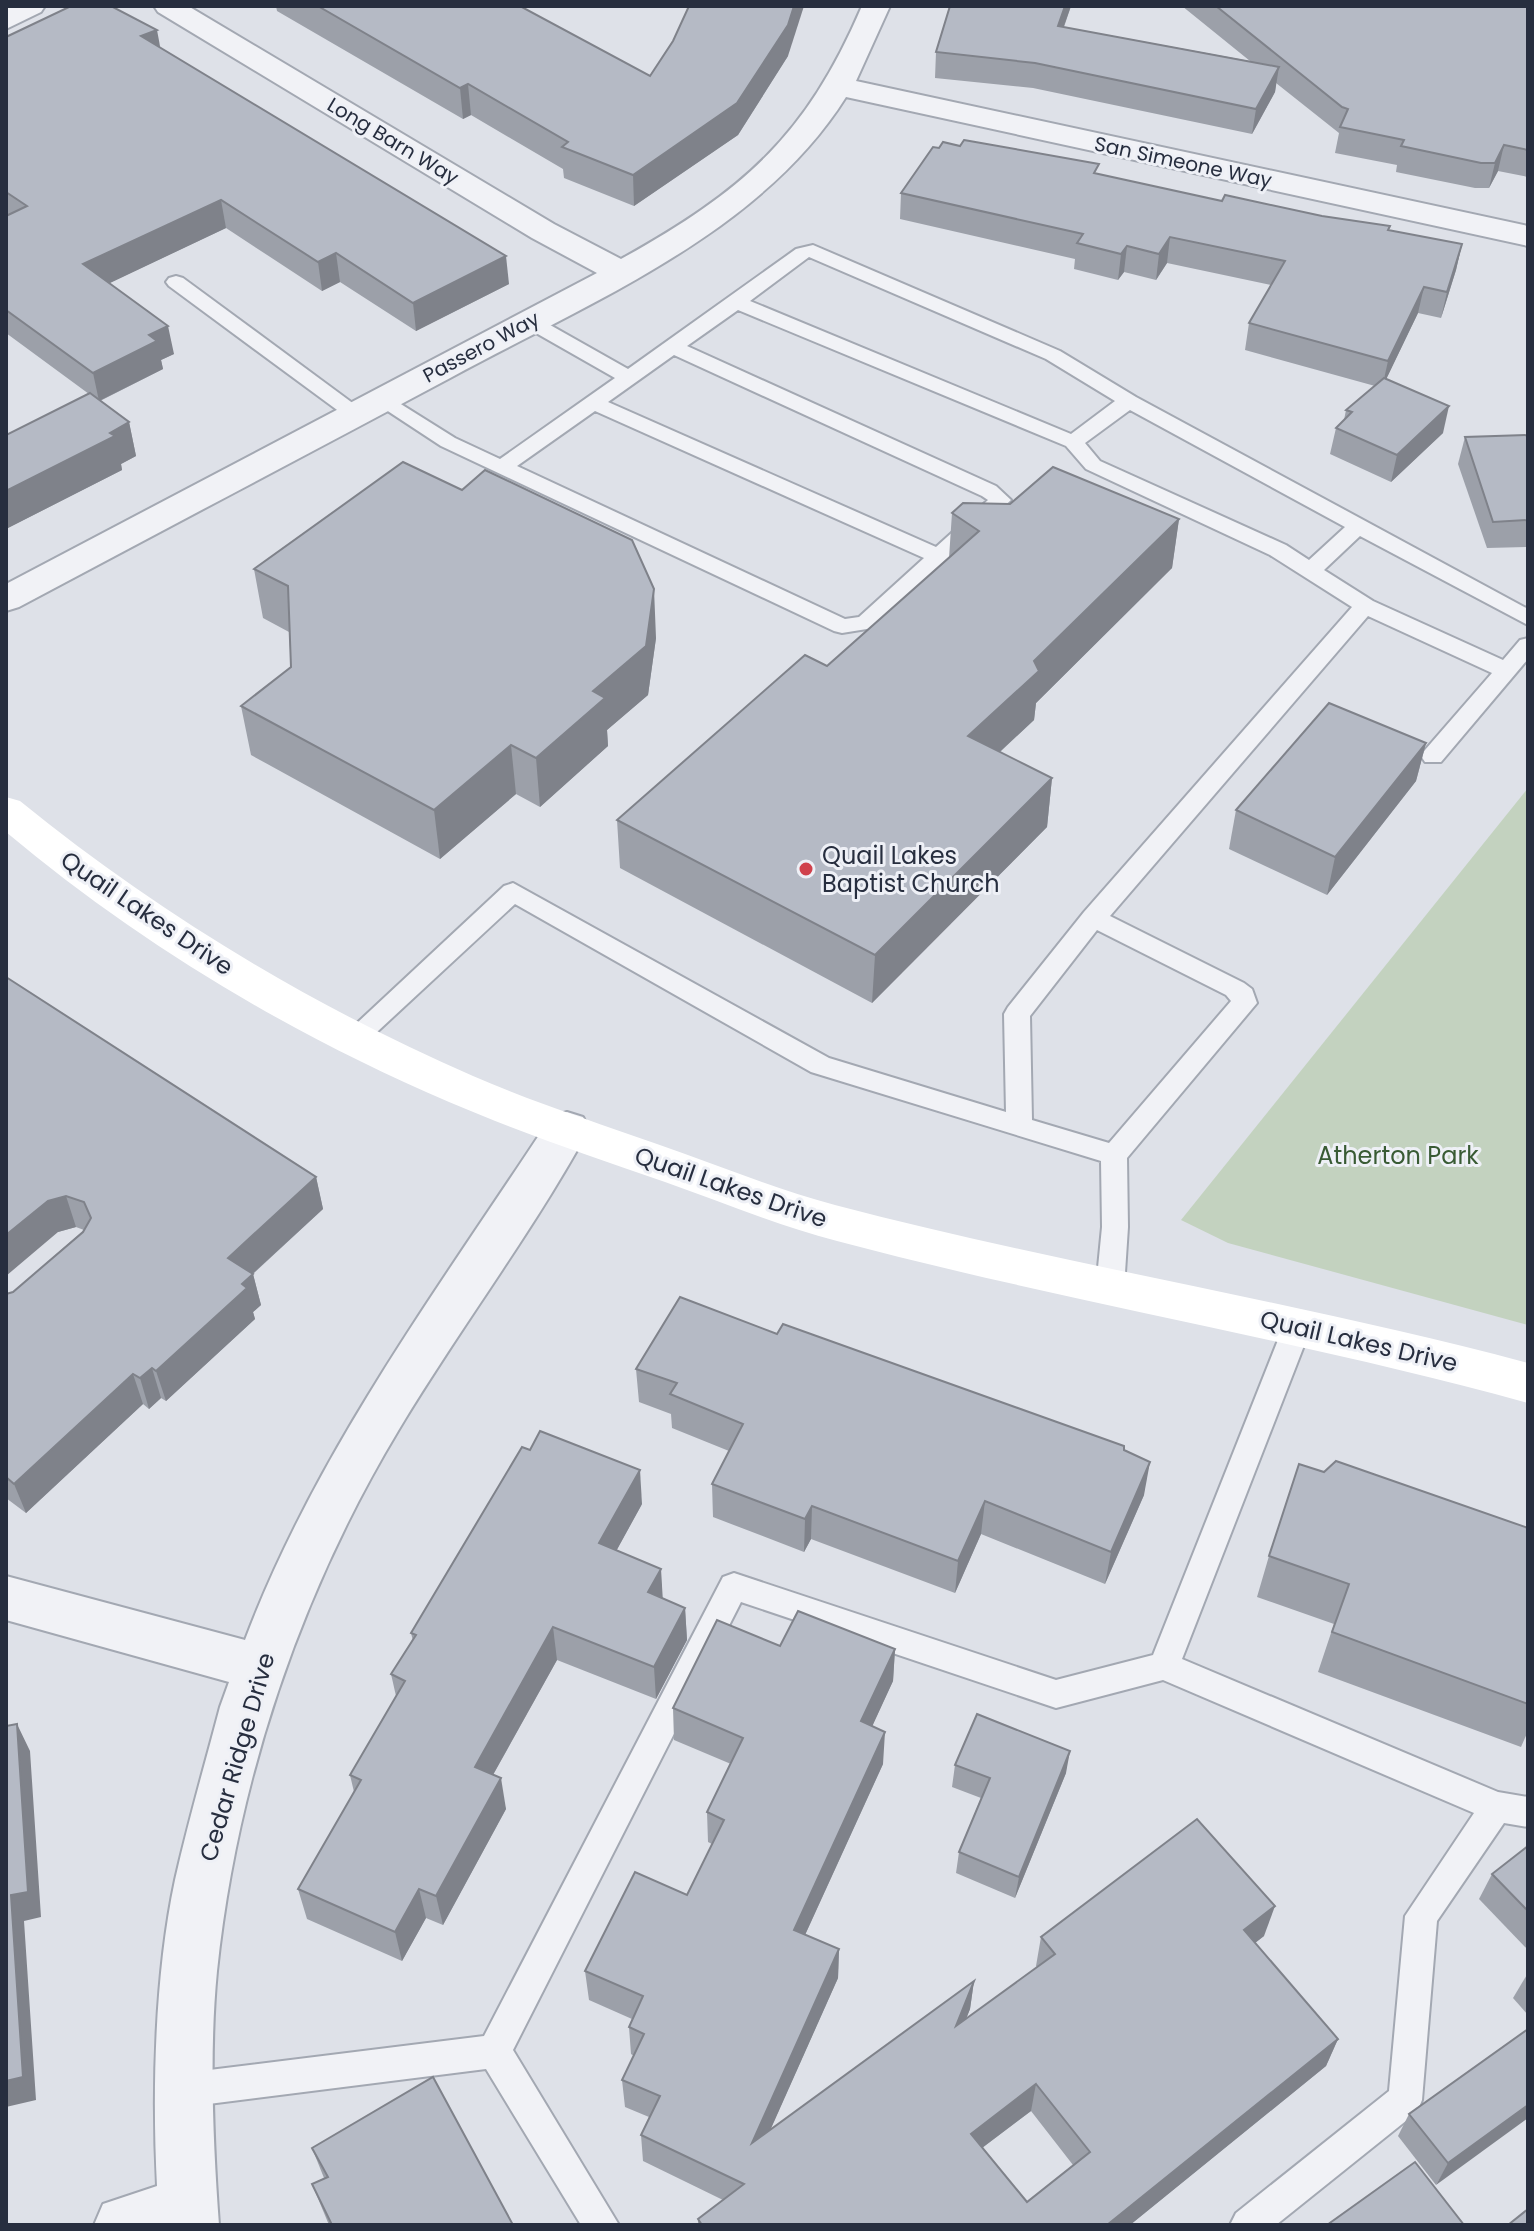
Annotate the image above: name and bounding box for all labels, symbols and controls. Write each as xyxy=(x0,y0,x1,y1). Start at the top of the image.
street label: Long Barn Way xyxy=(322,91,464,191)
street label: San Simeone Way xyxy=(1092,130,1274,194)
street label: Passero Way xyxy=(418,305,544,389)
place label: Quail Lakes Baptist Church xyxy=(822,839,1000,900)
street label: Quail Lakes Drive xyxy=(54,843,240,983)
marker: Quail Lakes Baptist Church xyxy=(797,860,815,878)
street label: Quail Lakes Drive xyxy=(630,1139,832,1235)
park label: Atherton Park xyxy=(1317,1139,1479,1172)
street label: Quail Lakes Drive xyxy=(1257,1302,1461,1380)
street label: Cedar Ridge Drive xyxy=(191,1649,283,1865)

